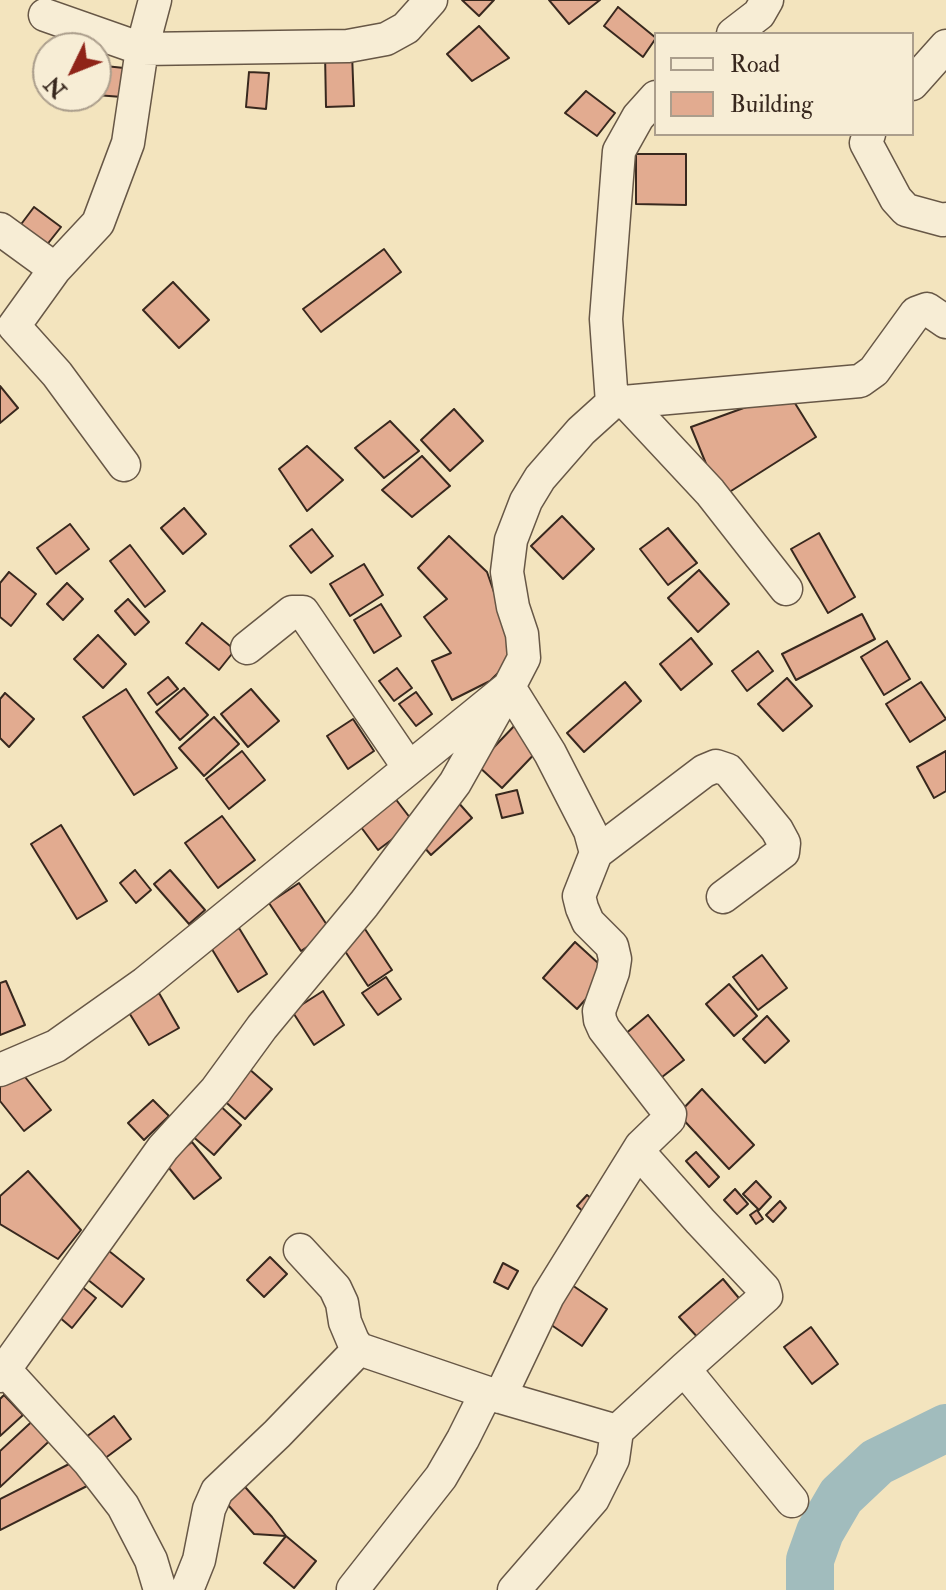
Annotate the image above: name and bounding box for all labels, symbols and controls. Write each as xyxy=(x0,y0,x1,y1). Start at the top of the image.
north arrow xyxy=(32,32,112,112)
legend xyxy=(654,32,914,136)
text: Road xyxy=(730,49,780,80)
text: N xyxy=(39,70,73,104)
text: Building xyxy=(730,89,813,120)

